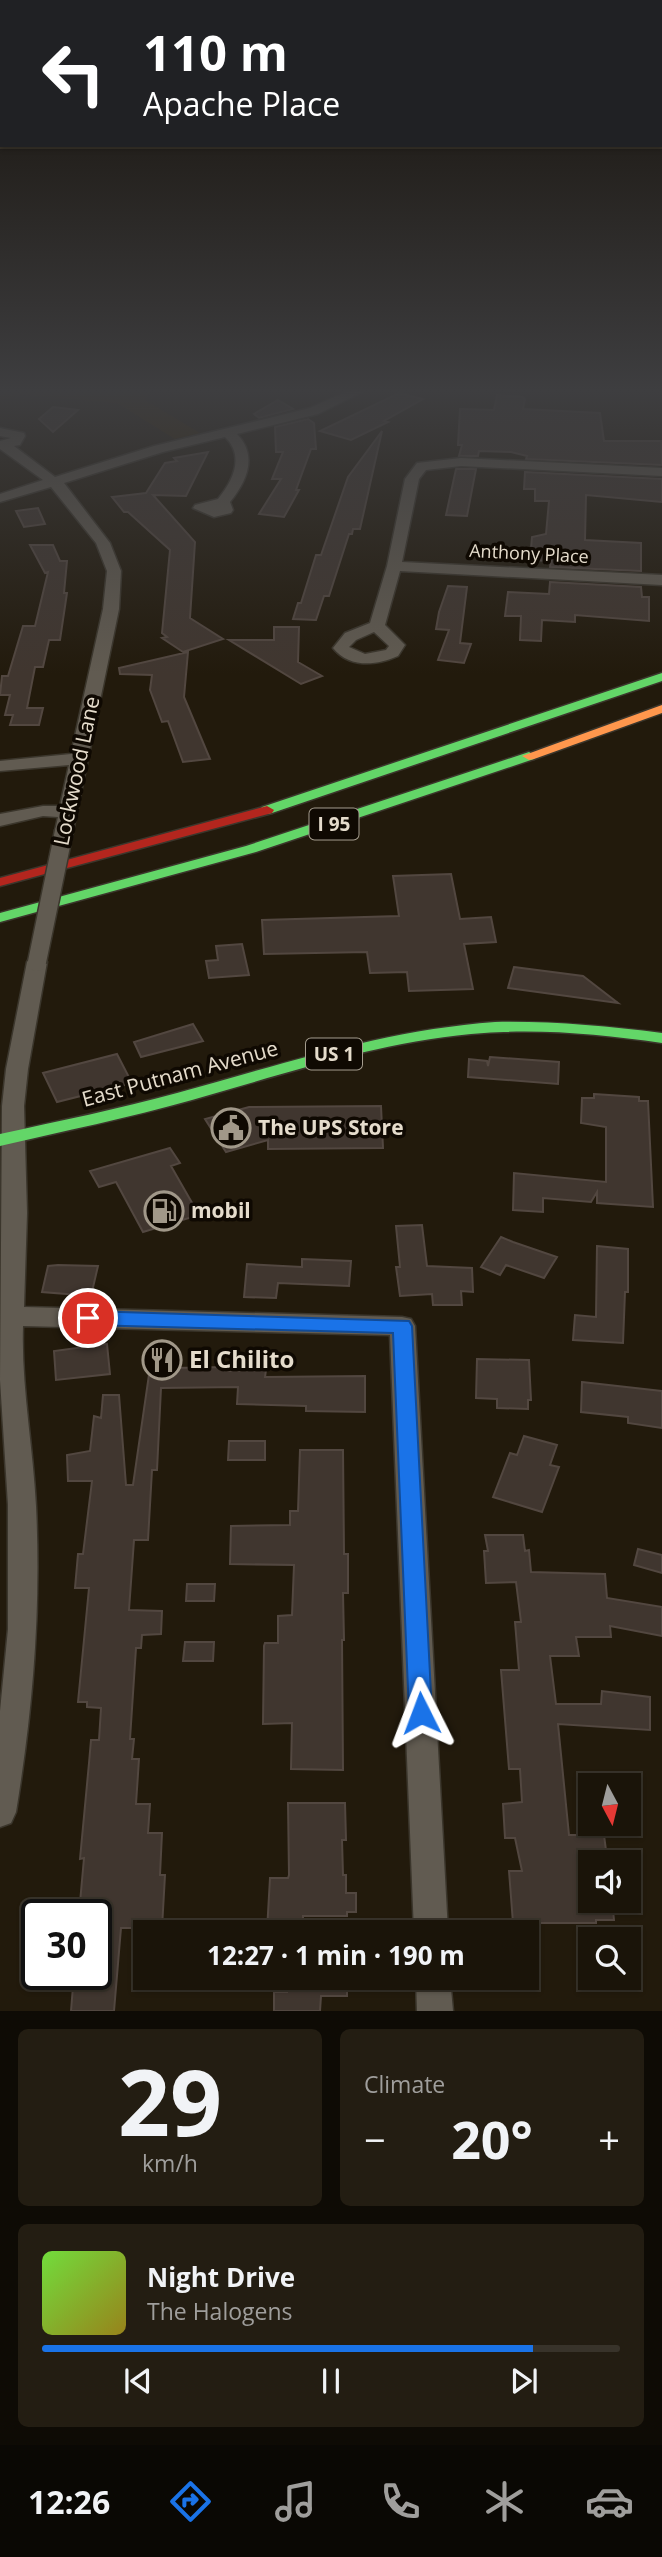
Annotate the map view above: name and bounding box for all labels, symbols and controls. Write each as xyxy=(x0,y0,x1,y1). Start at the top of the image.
text: 110 m xyxy=(143,19,288,85)
icon: left xyxy=(28,28,119,119)
text: Apache Place xyxy=(143,82,340,125)
street label: Anthony Place xyxy=(469,538,589,568)
street label: Lockwood Lane xyxy=(47,694,106,848)
road number: I 95 xyxy=(310,808,358,839)
street label: East Putnam Avenue xyxy=(79,1033,281,1113)
road number: US 1 xyxy=(306,1038,362,1070)
public building icon: The UPS Store xyxy=(210,1107,252,1149)
place label: The UPS Store xyxy=(258,1113,404,1141)
fuel station icon: mobil xyxy=(143,1190,185,1232)
place label: mobil xyxy=(191,1196,251,1224)
pin xyxy=(58,1288,118,1348)
icon: arrive xyxy=(69,1299,107,1337)
restaurant icon: El Chilito xyxy=(141,1339,183,1381)
place label: El Chilito xyxy=(189,1342,294,1375)
position arrow xyxy=(384,1676,458,1750)
north arrow xyxy=(578,1773,640,1836)
map controls xyxy=(578,1773,641,1990)
button: sound xyxy=(578,1850,641,1913)
speed limit sign: 30 xyxy=(21,1899,112,1990)
button: search xyxy=(578,1927,641,1990)
text: 12:27 · 1 min · 190 m xyxy=(207,1937,465,1973)
text: 29 xyxy=(118,2039,222,2163)
text: Climate xyxy=(364,2068,445,2100)
text: 20° xyxy=(451,2103,533,2174)
text: − xyxy=(364,2113,386,2165)
text: + xyxy=(598,2113,620,2165)
text: km/h xyxy=(142,2147,198,2179)
text: Night Drive xyxy=(147,2259,295,2295)
text: The Halogens xyxy=(147,2295,293,2327)
icon: previous xyxy=(119,2362,157,2400)
icon: pause xyxy=(312,2362,350,2400)
icon: next xyxy=(505,2362,543,2400)
icon: directions xyxy=(166,2477,215,2526)
icon: music xyxy=(271,2477,320,2526)
icon: phone xyxy=(376,2477,425,2526)
icon: climate xyxy=(480,2477,529,2526)
icon: car xyxy=(585,2477,634,2526)
text: 12:26 xyxy=(28,2480,110,2523)

